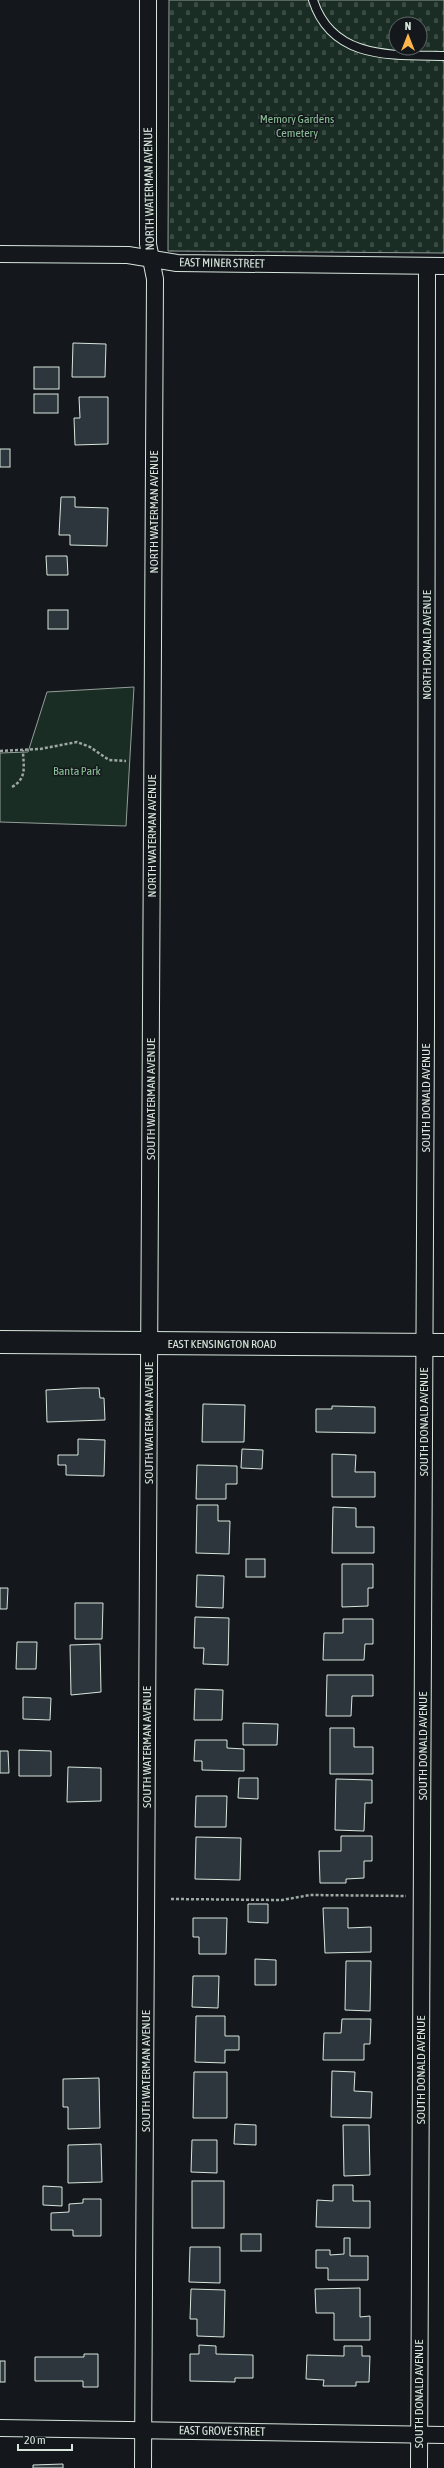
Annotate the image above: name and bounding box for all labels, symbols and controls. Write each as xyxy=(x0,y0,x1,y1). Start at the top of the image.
north arrow xyxy=(388,16,428,56)
text: N xyxy=(405,20,411,32)
park label: Memory Gardens Cemetery xyxy=(260,112,334,140)
street label: NORTH WATERMAN AVENUE xyxy=(141,128,157,250)
street label: EAST MINER STREET xyxy=(179,255,266,271)
street label: NORTH WATERMAN AVENUE xyxy=(147,451,161,573)
street label: NORTH DONALD AVENUE xyxy=(420,590,434,700)
park label: Banta Park xyxy=(53,764,102,778)
street label: NORTH WATERMAN AVENUE xyxy=(145,775,159,897)
street label: SOUTH WATERMAN AVENUE xyxy=(144,1038,158,1160)
street label: SOUTH DONALD AVENUE xyxy=(419,1044,433,1152)
street label: EAST KENSINGTON ROAD xyxy=(168,1337,277,1351)
street label: SOUTH WATERMAN AVENUE xyxy=(142,1362,156,1484)
street label: SOUTH DONALD AVENUE xyxy=(417,1368,431,1476)
street label: SOUTH WATERMAN AVENUE xyxy=(140,1686,154,1808)
street label: SOUTH DONALD AVENUE xyxy=(416,1692,430,1800)
street label: SOUTH WATERMAN AVENUE xyxy=(139,2010,153,2132)
street label: SOUTH DONALD AVENUE xyxy=(414,2016,428,2124)
street label: SOUTH DONALD AVENUE xyxy=(412,2340,426,2448)
street label: EAST GROVE STREET xyxy=(179,2423,266,2439)
scale bar xyxy=(18,2426,72,2452)
text: 20 m xyxy=(24,2433,46,2447)

